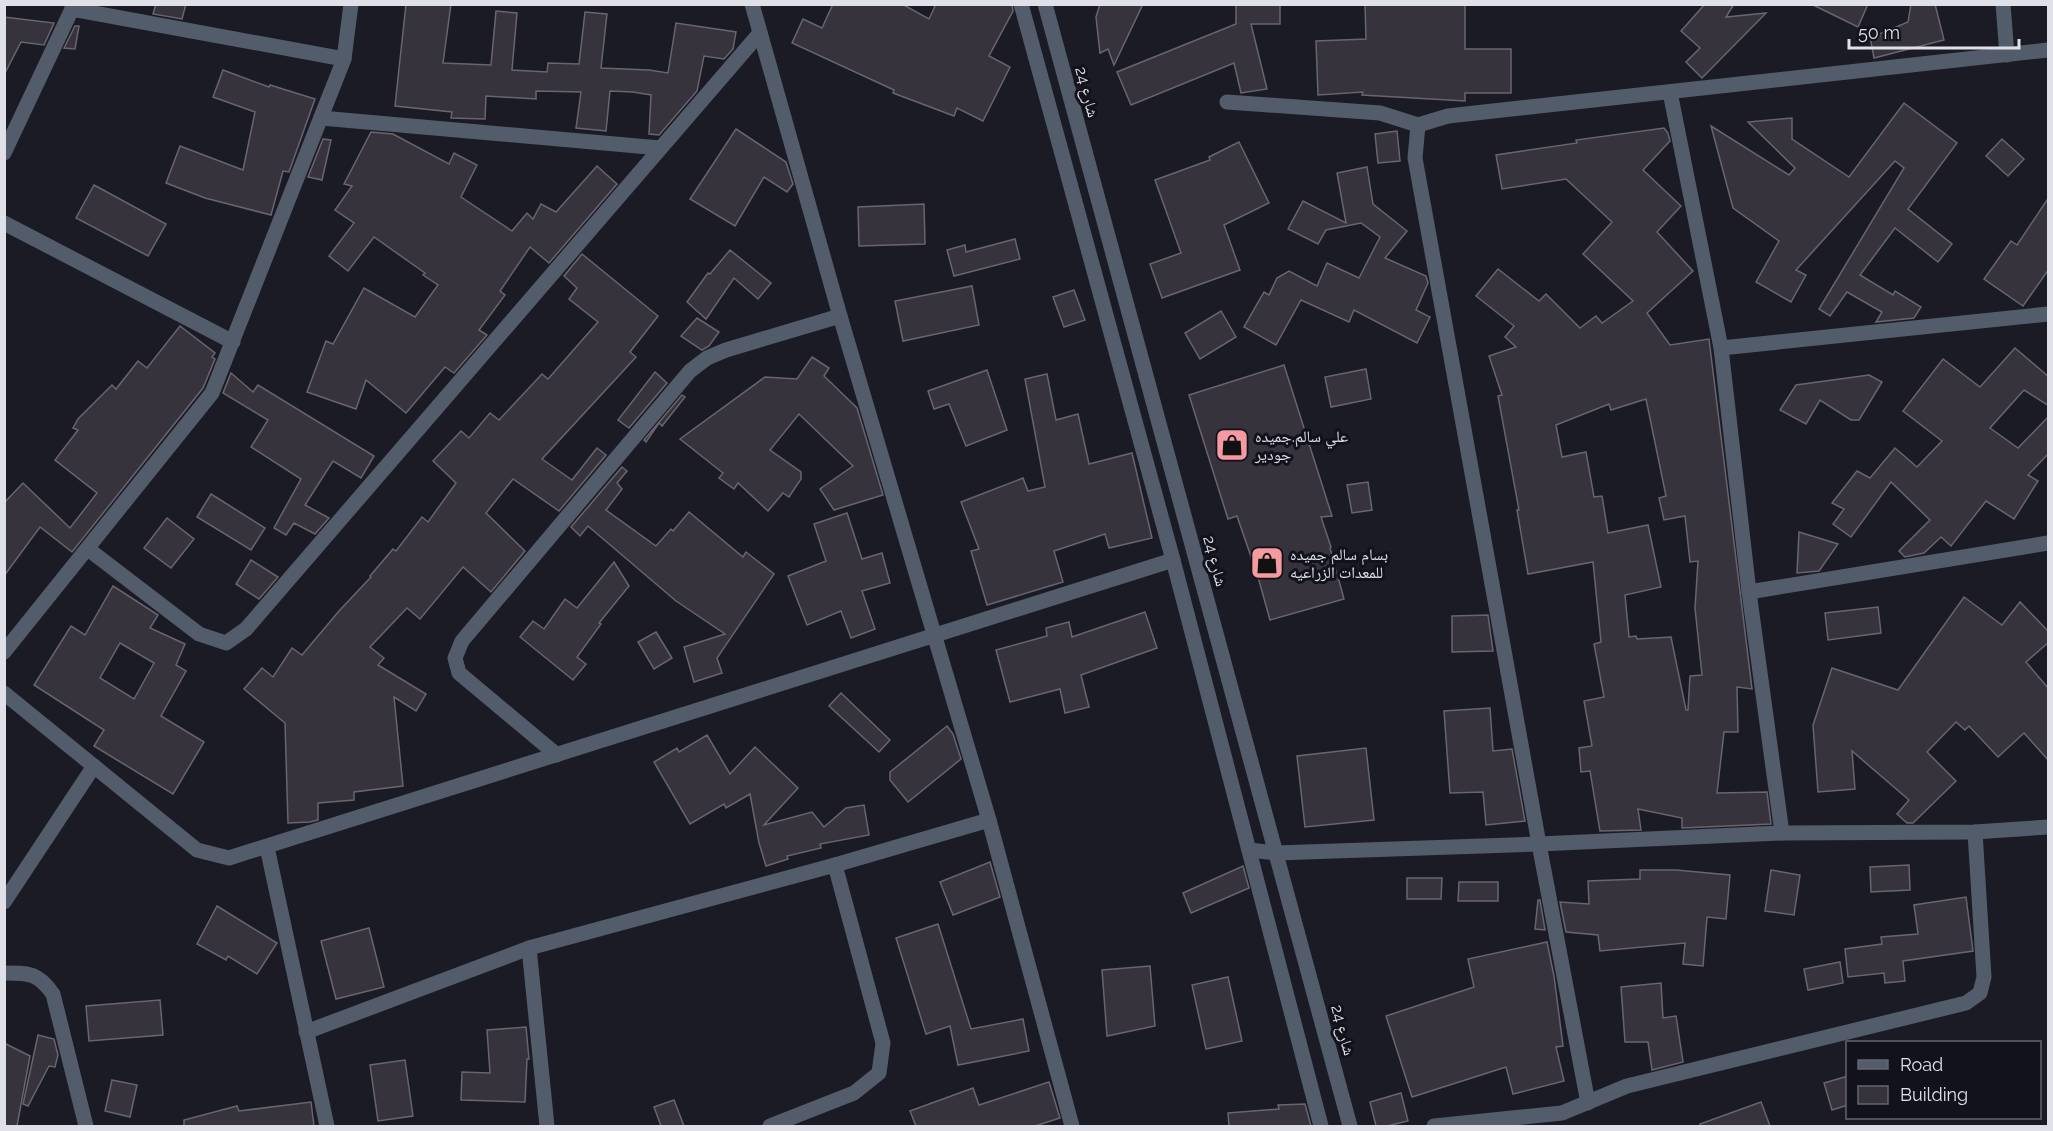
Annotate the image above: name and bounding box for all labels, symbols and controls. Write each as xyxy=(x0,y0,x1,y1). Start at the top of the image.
scale bar xyxy=(1849,12,2018,50)
text: 50 m xyxy=(1858,22,1900,43)
street label: شارع 24 xyxy=(1070,65,1103,120)
shop icon: علي سالم.جميده جودير xyxy=(1214,427,1250,463)
place label: علي سالم.جميده جودير xyxy=(1254,427,1348,464)
street label: شارع 24 xyxy=(1198,534,1231,589)
shop icon: بسام سالم جميده للمعدات الزراعيه xyxy=(1249,545,1285,581)
place label: بسام سالم جميده للمعدات الزراعيه xyxy=(1290,545,1388,582)
street label: شارع 24 xyxy=(1326,1003,1359,1058)
legend xyxy=(1846,1041,2041,1119)
text: Road xyxy=(1900,1054,1943,1075)
text: Building xyxy=(1900,1084,1968,1105)

